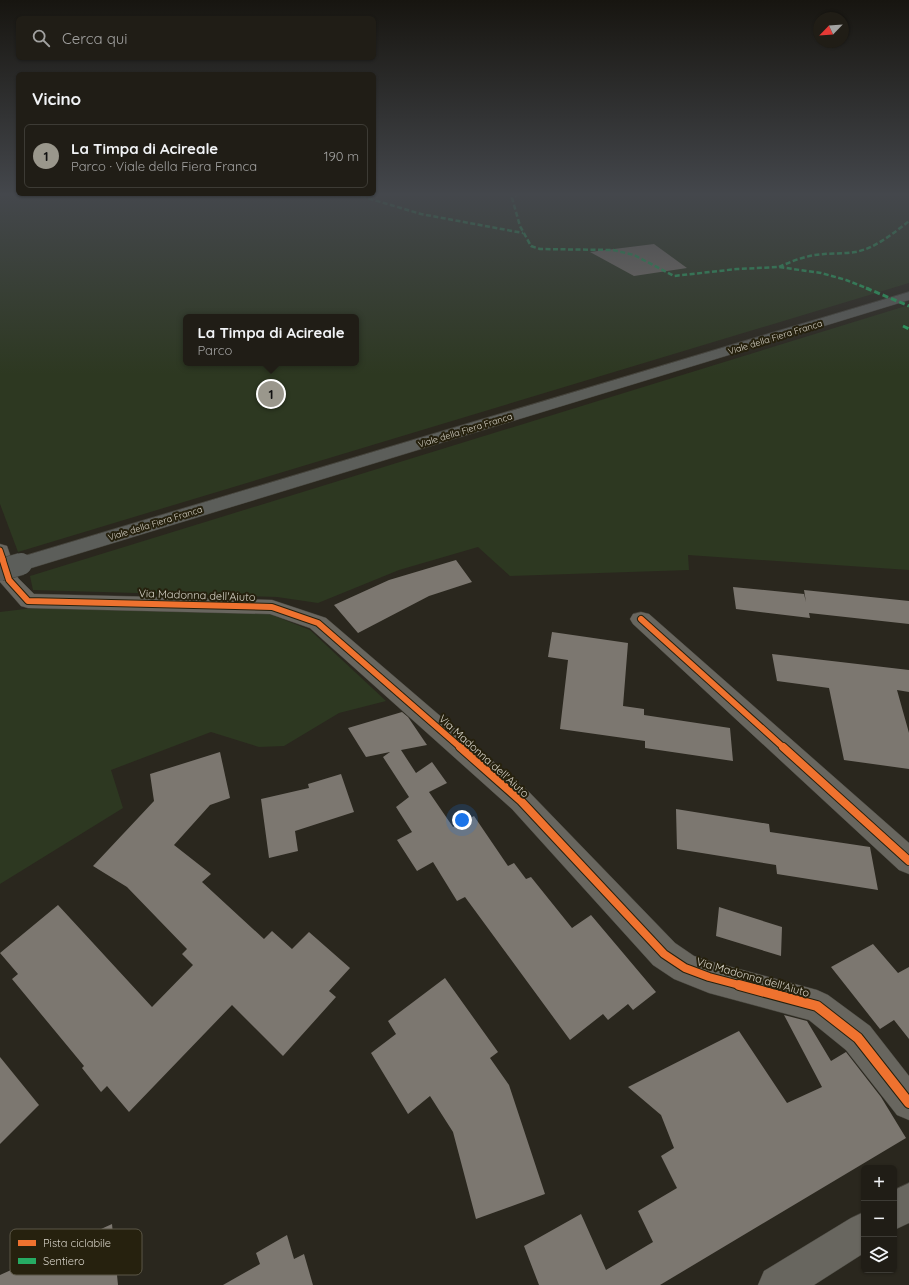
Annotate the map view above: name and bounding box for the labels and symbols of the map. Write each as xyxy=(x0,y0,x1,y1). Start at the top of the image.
north arrow xyxy=(813,12,849,48)
street label: Viale della Fiera Franca xyxy=(727,317,823,357)
pin: 1 xyxy=(258,379,284,409)
street label: Viale della Fiera Franca xyxy=(417,410,513,450)
street label: Viale della Fiera Franca xyxy=(107,503,203,543)
street label: Via Madonna dell'Aiuto xyxy=(138,586,256,604)
street label: Via Madonna dell'Aiuto xyxy=(436,712,532,801)
your location xyxy=(452,810,472,830)
street label: Via Madonna dell'Aiuto xyxy=(695,954,811,1000)
legend xyxy=(10,1229,142,1275)
text: Pista ciclabile xyxy=(43,1236,111,1250)
text: Sentiero xyxy=(43,1254,85,1268)

